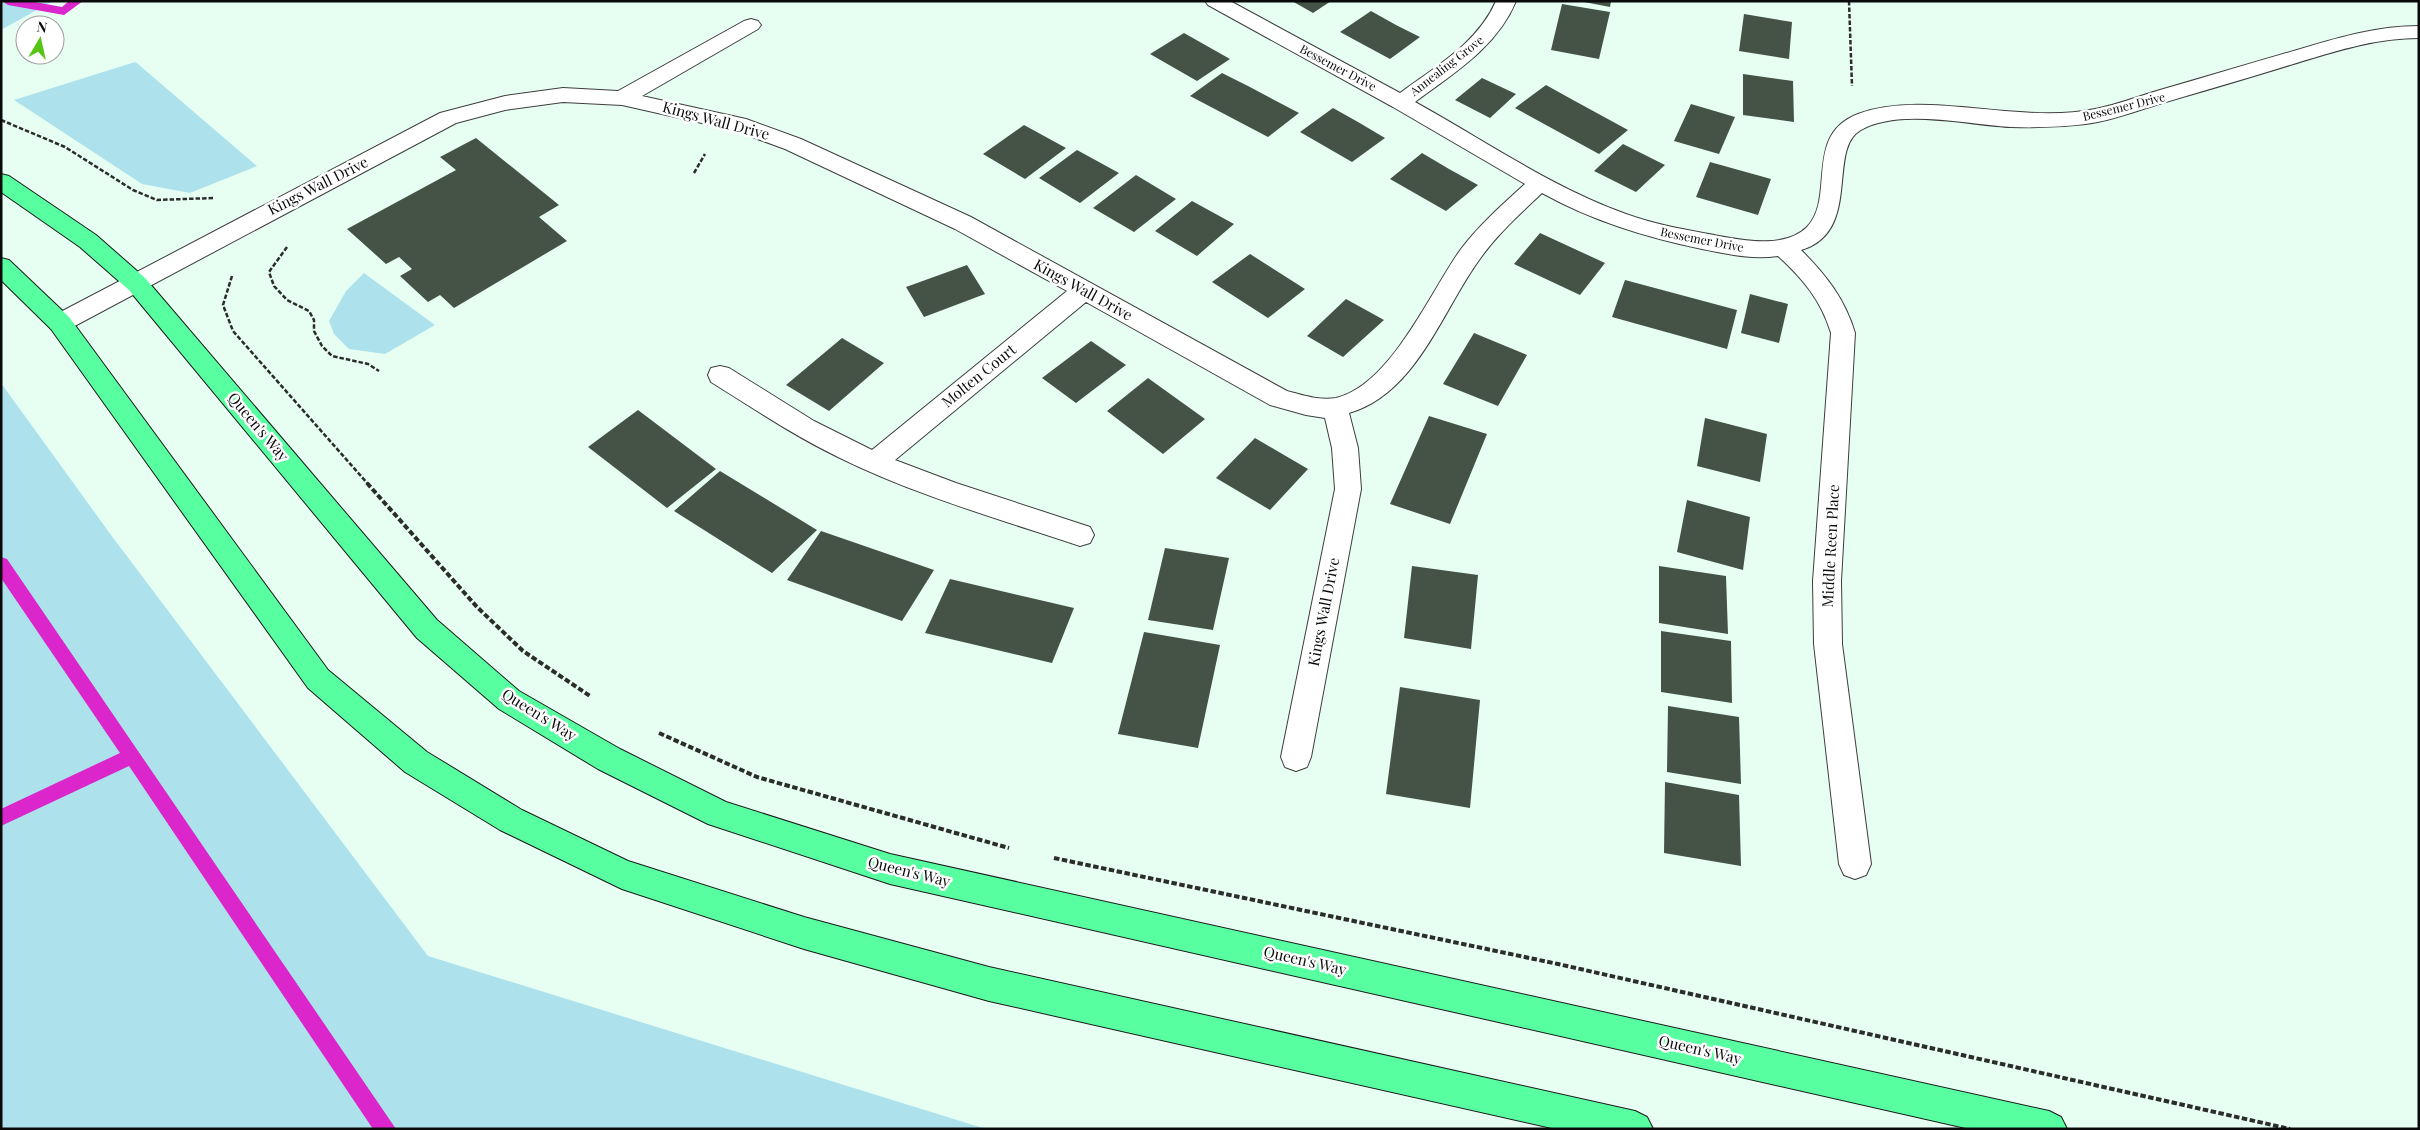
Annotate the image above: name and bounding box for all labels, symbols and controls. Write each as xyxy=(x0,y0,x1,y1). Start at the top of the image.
north arrow xyxy=(15,15,65,65)
text: N xyxy=(36,16,49,37)
street label: Annealing Grove xyxy=(1406,31,1486,100)
street label: Bessemer Drive xyxy=(1297,40,1380,94)
street label: Bessemer Drive xyxy=(2081,88,2167,124)
street label: Kings Wall Drive xyxy=(660,96,772,144)
street label: Kings Wall Drive xyxy=(264,151,371,219)
street label: Bessemer Drive xyxy=(1659,223,1745,255)
street label: Kings Wall Drive xyxy=(1030,254,1136,325)
street label: Molten Court xyxy=(937,339,1020,411)
street label: Queen's Way xyxy=(224,388,294,465)
street label: Middle Reen Place xyxy=(1817,484,1843,608)
street label: Kings Wall Drive xyxy=(1303,556,1343,668)
street label: Queen's Way xyxy=(499,683,581,745)
street label: Queen's Way xyxy=(866,851,953,891)
street label: Queen's Way xyxy=(1262,941,1349,979)
street label: Queen's Way xyxy=(1657,1030,1744,1068)

